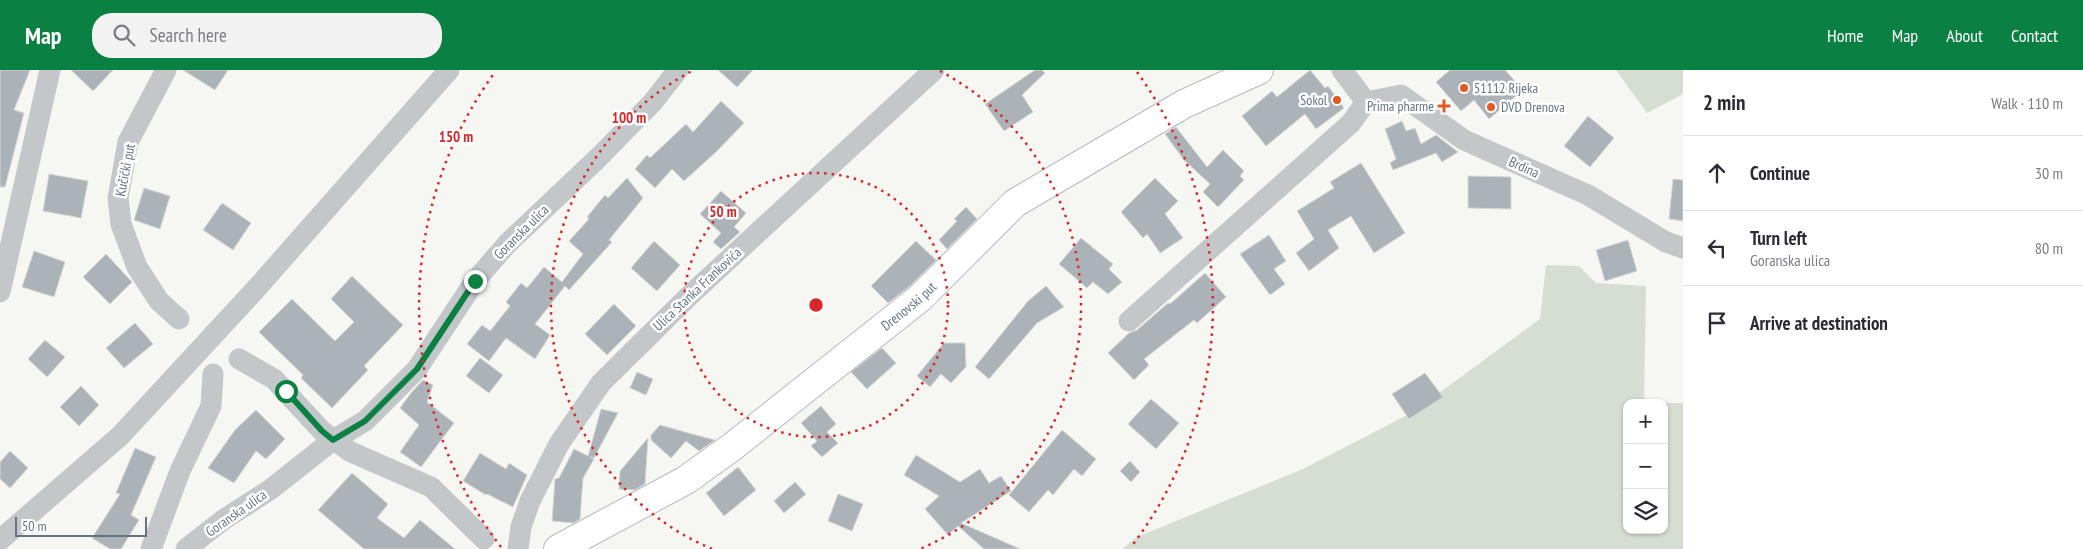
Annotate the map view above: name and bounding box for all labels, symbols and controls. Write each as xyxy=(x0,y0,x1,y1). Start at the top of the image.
search box xyxy=(92,13,442,58)
text: Map xyxy=(25,20,62,51)
icon: search xyxy=(110,21,138,49)
text: Search here xyxy=(150,23,227,47)
text: Home xyxy=(1827,24,1864,47)
text: Map xyxy=(1892,24,1918,47)
text: About xyxy=(1946,24,1983,47)
text: Contact xyxy=(2011,24,2058,47)
place label: 51112 Rijeka xyxy=(1474,79,1538,97)
marker: 51112 Rijeka xyxy=(1458,82,1470,94)
text: 2 min xyxy=(1703,89,1745,116)
place label: Sokol xyxy=(1300,91,1328,109)
text: Walk · 110 m xyxy=(1991,93,2063,113)
marker: Sokol xyxy=(1331,94,1343,106)
place label: Prima pharme xyxy=(1367,97,1434,115)
place label: DVD Drenova xyxy=(1501,98,1565,116)
marker: Prima pharme xyxy=(1438,100,1450,112)
marker: DVD Drenova xyxy=(1485,101,1497,113)
text: 100 m xyxy=(612,108,646,127)
text: 150 m xyxy=(439,127,473,146)
street label: Kučićki put xyxy=(111,142,139,198)
street label: Brdina xyxy=(1506,152,1542,182)
icon: ahead xyxy=(1703,159,1731,187)
text: Continue xyxy=(1750,161,1810,185)
text: 30 m xyxy=(2035,163,2063,183)
street label: Goranska ulica xyxy=(490,201,552,263)
text: 50 m xyxy=(709,202,737,221)
text: Turn left xyxy=(1750,226,1807,250)
icon: left xyxy=(1703,234,1731,262)
text: 80 m xyxy=(2035,238,2063,258)
street label: Ulica Stanka Frankovića xyxy=(649,243,745,335)
text: Goranska ulica xyxy=(1750,250,1830,270)
route end xyxy=(464,270,487,293)
street label: Drenovski put xyxy=(877,278,940,334)
centre of rings xyxy=(807,296,825,314)
icon: arrive xyxy=(1703,309,1731,337)
text: Arrive at destination xyxy=(1750,311,1888,335)
route start xyxy=(275,380,298,403)
map controls xyxy=(1623,399,1668,534)
button: + xyxy=(1623,399,1668,444)
button: − xyxy=(1623,444,1668,489)
street label: Goranska ulica xyxy=(202,485,270,541)
button: layers xyxy=(1623,489,1668,534)
scale bar xyxy=(15,514,148,537)
text: 50 m xyxy=(22,517,47,535)

